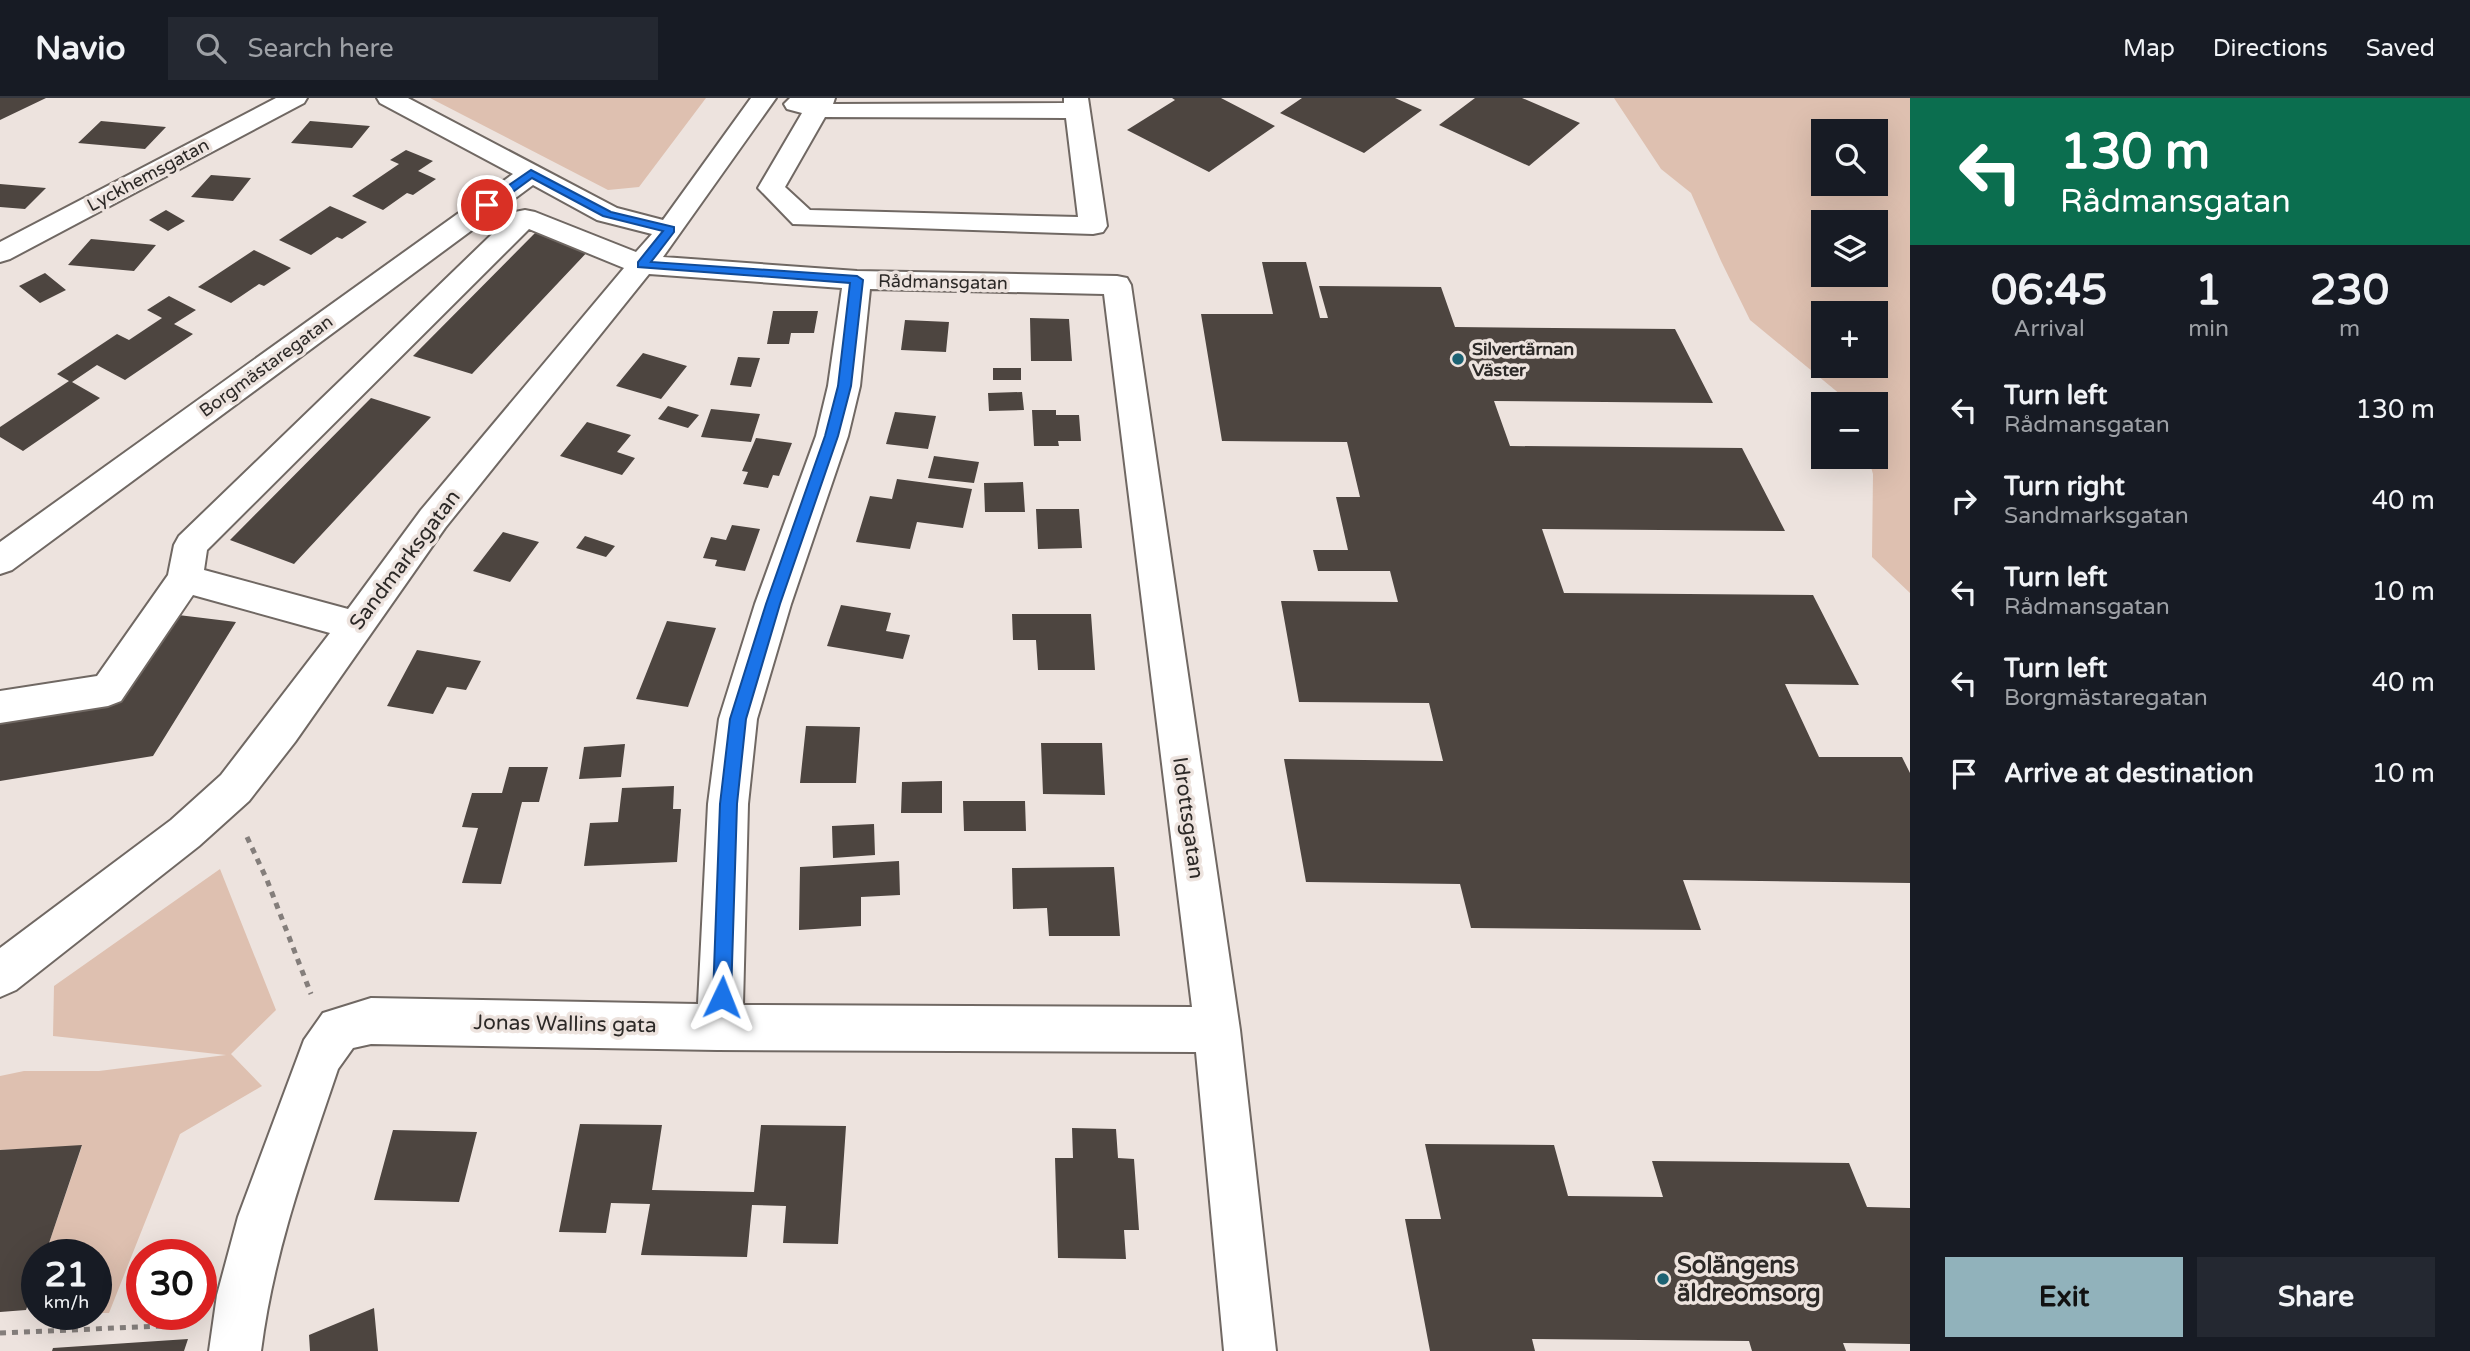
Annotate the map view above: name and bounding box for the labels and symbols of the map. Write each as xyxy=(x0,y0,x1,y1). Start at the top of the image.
street label: Lyckhemsgatan xyxy=(83,134,213,216)
pin xyxy=(457,175,517,235)
street label: Rådmansgatan xyxy=(878,270,1008,294)
street label: Borgmästaregatan xyxy=(195,310,337,422)
place label: Silvertärnan Väster xyxy=(1472,338,1574,381)
marker: Silvertärnan Väster xyxy=(1450,351,1466,367)
street label: Sandmarksgatan xyxy=(344,485,466,635)
street label: Idrottsgatan xyxy=(1167,755,1209,881)
position arrow xyxy=(685,960,759,1034)
street label: Jonas Wallins gata xyxy=(473,1010,657,1038)
speed limit sign: 30 xyxy=(126,1239,217,1330)
place label: Solängens äldreomsorg xyxy=(1677,1251,1821,1308)
marker: Solängens äldreomsorg xyxy=(1655,1271,1671,1287)

